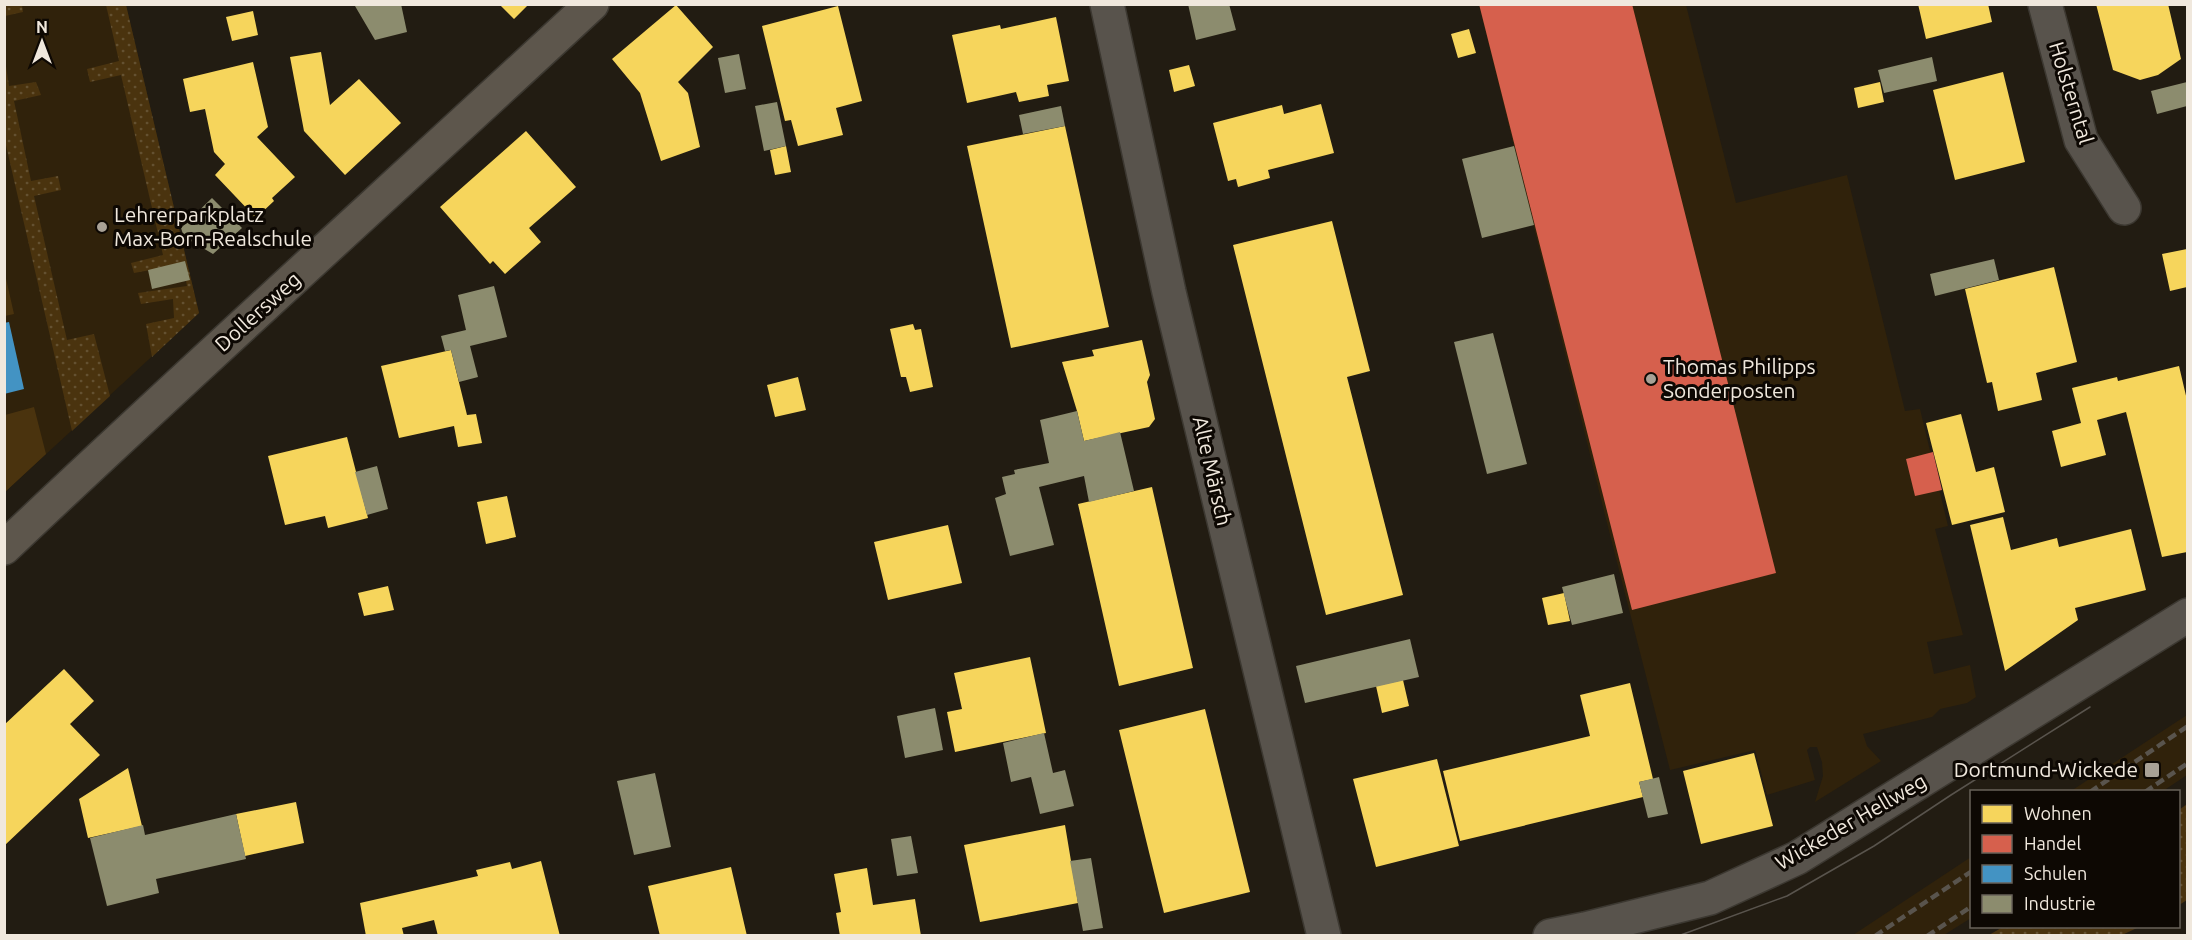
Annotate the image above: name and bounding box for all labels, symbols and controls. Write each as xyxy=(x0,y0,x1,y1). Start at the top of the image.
north arrow xyxy=(12,12,72,72)
text: N xyxy=(36,18,48,36)
street label: Holsterntal xyxy=(2045,39,2099,147)
place label: Lehrerparkplatz Max-Born-Realschule xyxy=(114,202,312,250)
marker: Lehrerparkplatz Max-Born-Realschule xyxy=(95,220,109,234)
street label: Dollersweg xyxy=(210,267,305,356)
place label: Thomas Philipps Sonderposten xyxy=(1663,354,1816,402)
marker: Thomas Philipps Sonderposten xyxy=(1644,372,1658,386)
street label: Alte Märsch xyxy=(1189,414,1237,528)
place label: Dortmund-Wickede xyxy=(1954,757,2138,781)
marker: Dortmund-Wickede xyxy=(2143,761,2161,779)
street label: Wickeder Hellweg xyxy=(1771,768,1930,874)
legend xyxy=(1970,790,2180,928)
text: Wohnen xyxy=(2024,803,2092,823)
text: Handel xyxy=(2024,833,2082,853)
text: Schulen xyxy=(2024,863,2087,883)
text: Industrie xyxy=(2024,893,2096,913)

